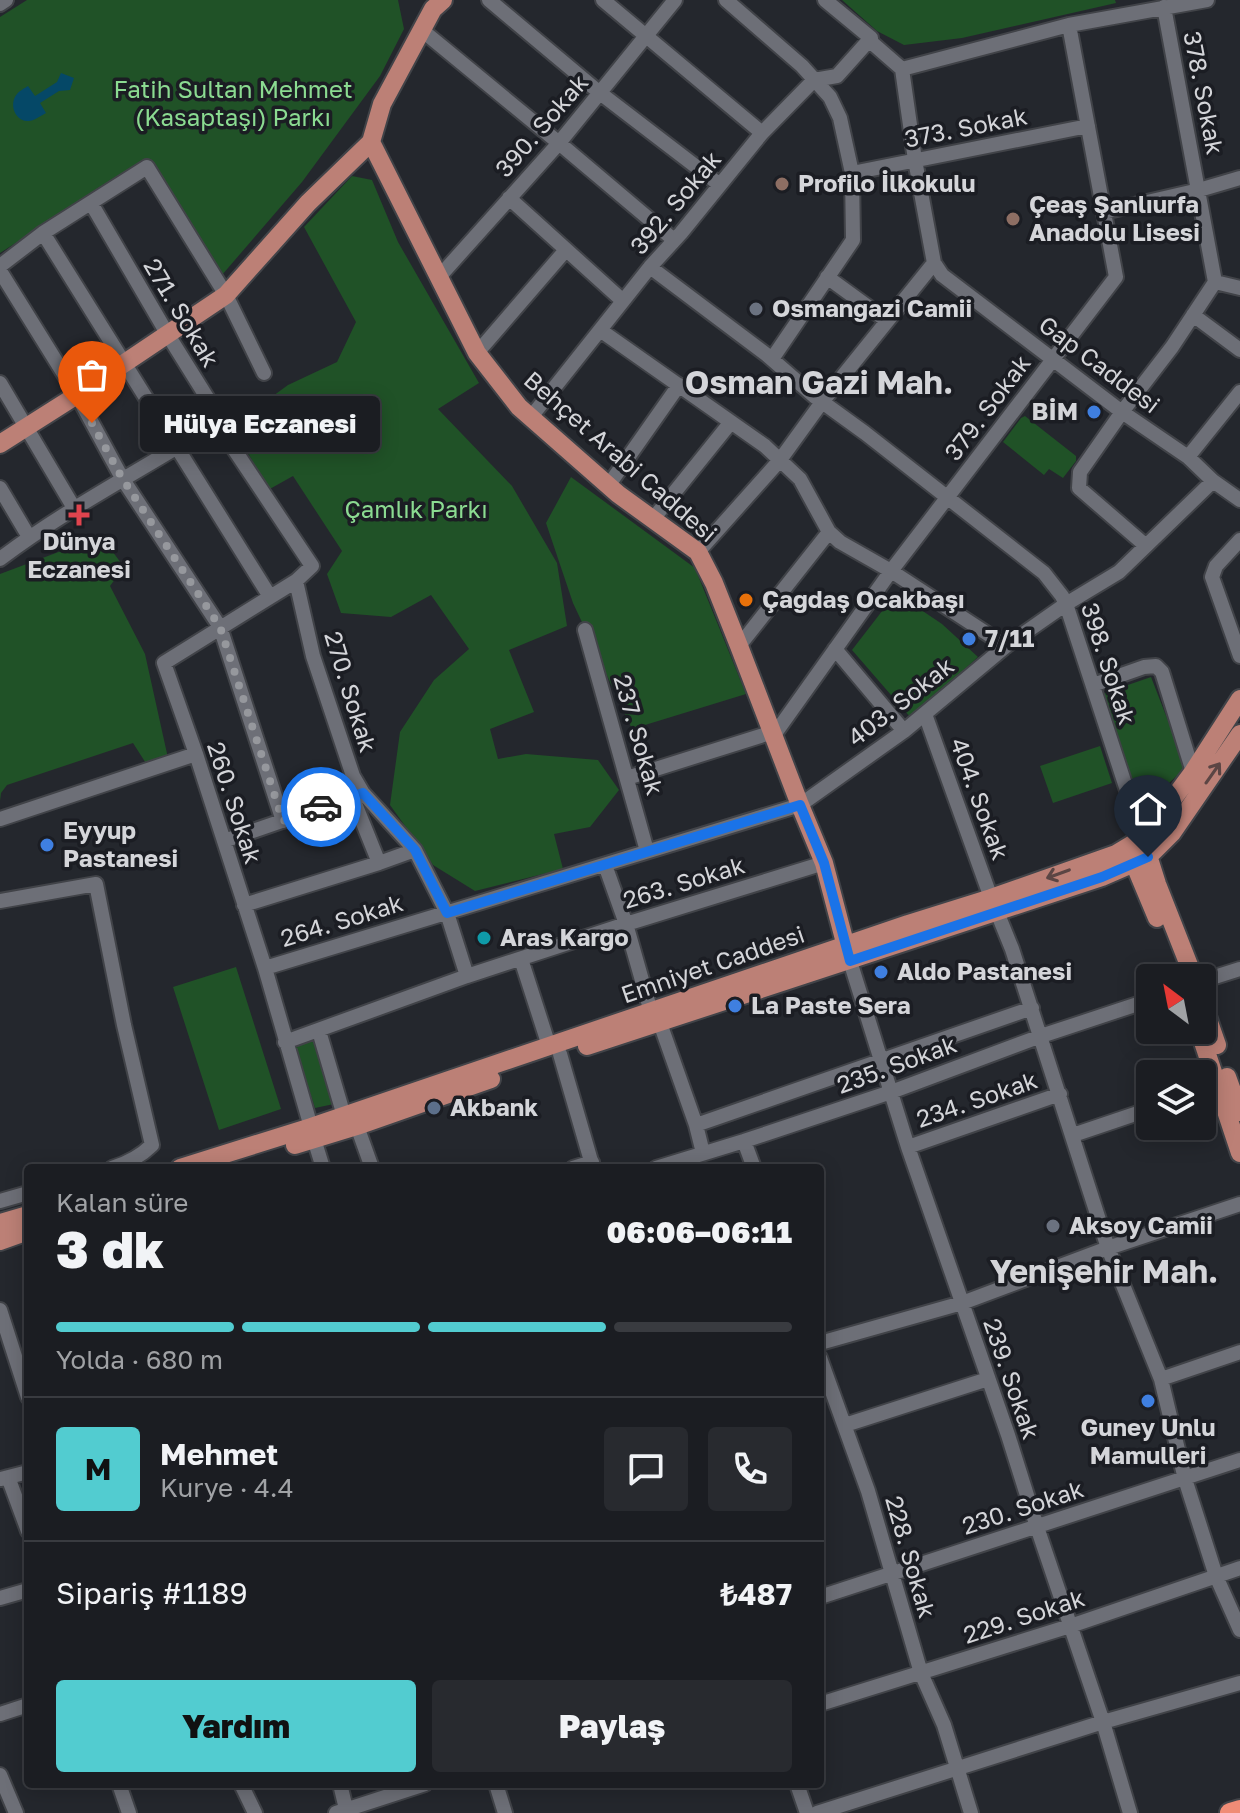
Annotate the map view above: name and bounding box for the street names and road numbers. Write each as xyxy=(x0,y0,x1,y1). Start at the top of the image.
street label: 378. Sokak xyxy=(1178,29,1231,157)
street label: 390. Sokak xyxy=(488,68,593,182)
street label: 373. Sokak xyxy=(902,100,1029,153)
street label: 392. Sokak xyxy=(623,144,726,260)
street label: 271. Sokak xyxy=(139,253,226,372)
street label: Gap Caddesi xyxy=(1034,309,1166,419)
street label: 379. Sokak xyxy=(938,349,1036,466)
street label: Behçet Arabi Caddesi xyxy=(519,364,723,547)
street label: 398. Sokak xyxy=(1076,599,1143,728)
street label: 270. Sokak xyxy=(319,628,384,756)
street label: 403. Sokak xyxy=(841,650,959,751)
street label: 237. Sokak xyxy=(608,671,670,798)
street label: 404. Sokak xyxy=(945,734,1016,863)
street label: 260. Sokak xyxy=(202,738,269,867)
street label: 263. Sokak xyxy=(619,849,748,914)
street label: 264. Sokak xyxy=(277,887,406,952)
street label: Emniyet Caddesi xyxy=(617,919,808,1009)
street label: 235. Sokak xyxy=(833,1029,960,1099)
street label: 234. Sokak xyxy=(912,1064,1041,1133)
street label: 239. Sokak xyxy=(978,1314,1047,1443)
street label: 230. Sokak xyxy=(958,1473,1087,1540)
street label: 228. Sokak xyxy=(880,1492,943,1621)
street label: 229. Sokak xyxy=(959,1582,1088,1649)

